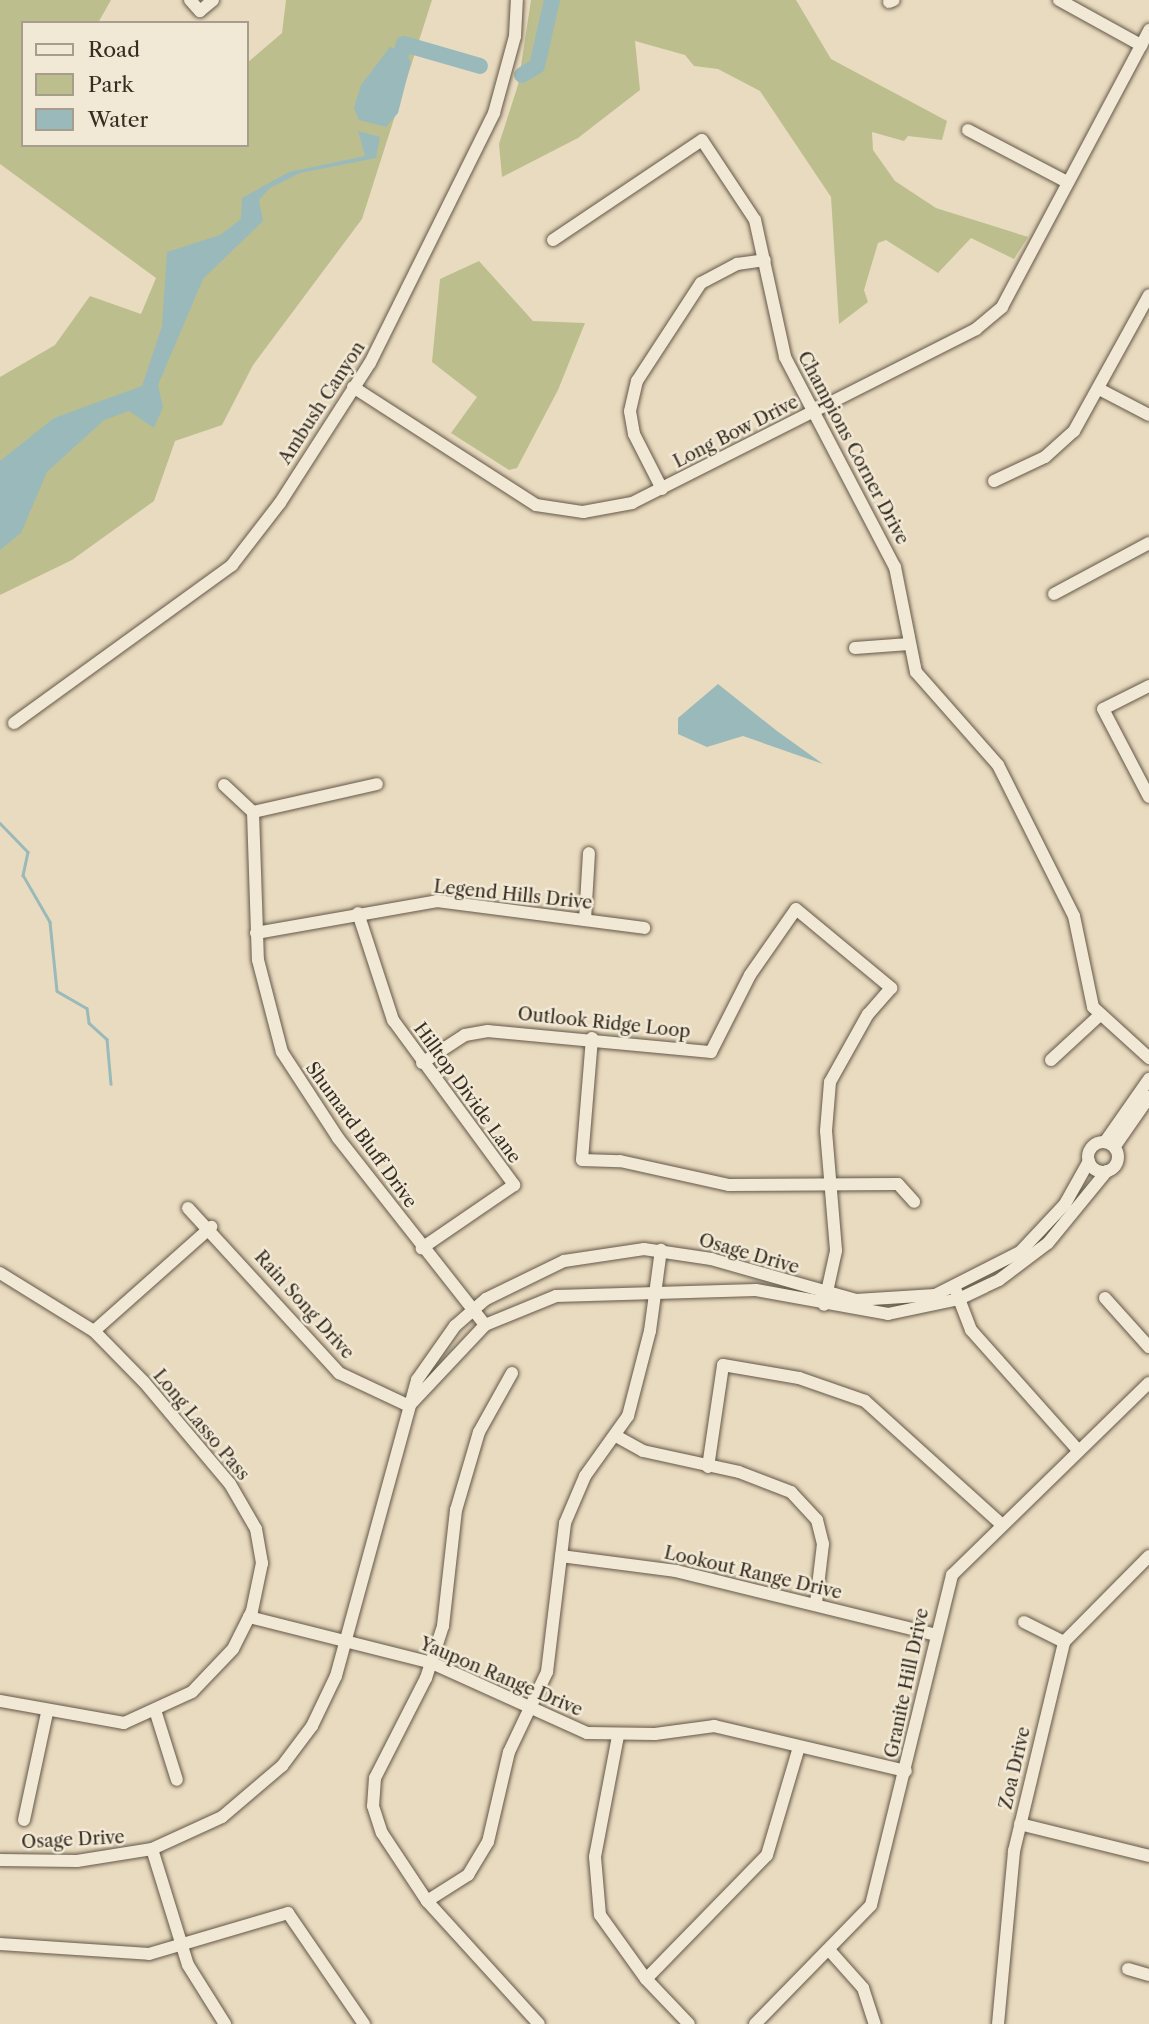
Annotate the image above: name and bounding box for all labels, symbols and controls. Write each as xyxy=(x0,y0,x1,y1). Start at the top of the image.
legend xyxy=(21,21,248,147)
text: Road xyxy=(88,37,140,62)
text: Park xyxy=(88,72,134,97)
text: Water xyxy=(88,107,148,132)
street label: Ambush Canyon xyxy=(274,338,370,468)
street label: Champions Corner Drive xyxy=(793,348,913,548)
street label: Long Bow Drive xyxy=(670,391,802,473)
street label: Legend Hills Drive xyxy=(433,876,593,914)
street label: Outlook Ridge Loop xyxy=(516,1003,692,1043)
street label: Hilltop Divide Lane xyxy=(409,1019,525,1167)
street label: Shumard Bluff Drive xyxy=(301,1058,421,1212)
street label: Osage Drive xyxy=(696,1229,802,1279)
street label: Rain Song Drive xyxy=(250,1246,358,1364)
street label: Long Lasso Pass xyxy=(148,1365,254,1485)
street label: Lookout Range Drive xyxy=(662,1542,844,1604)
street label: Granite Hill Drive xyxy=(881,1606,933,1760)
street label: Yaupon Range Drive xyxy=(416,1633,586,1721)
street label: Zoa Drive xyxy=(995,1725,1035,1811)
street label: Osage Drive xyxy=(21,1827,125,1853)

